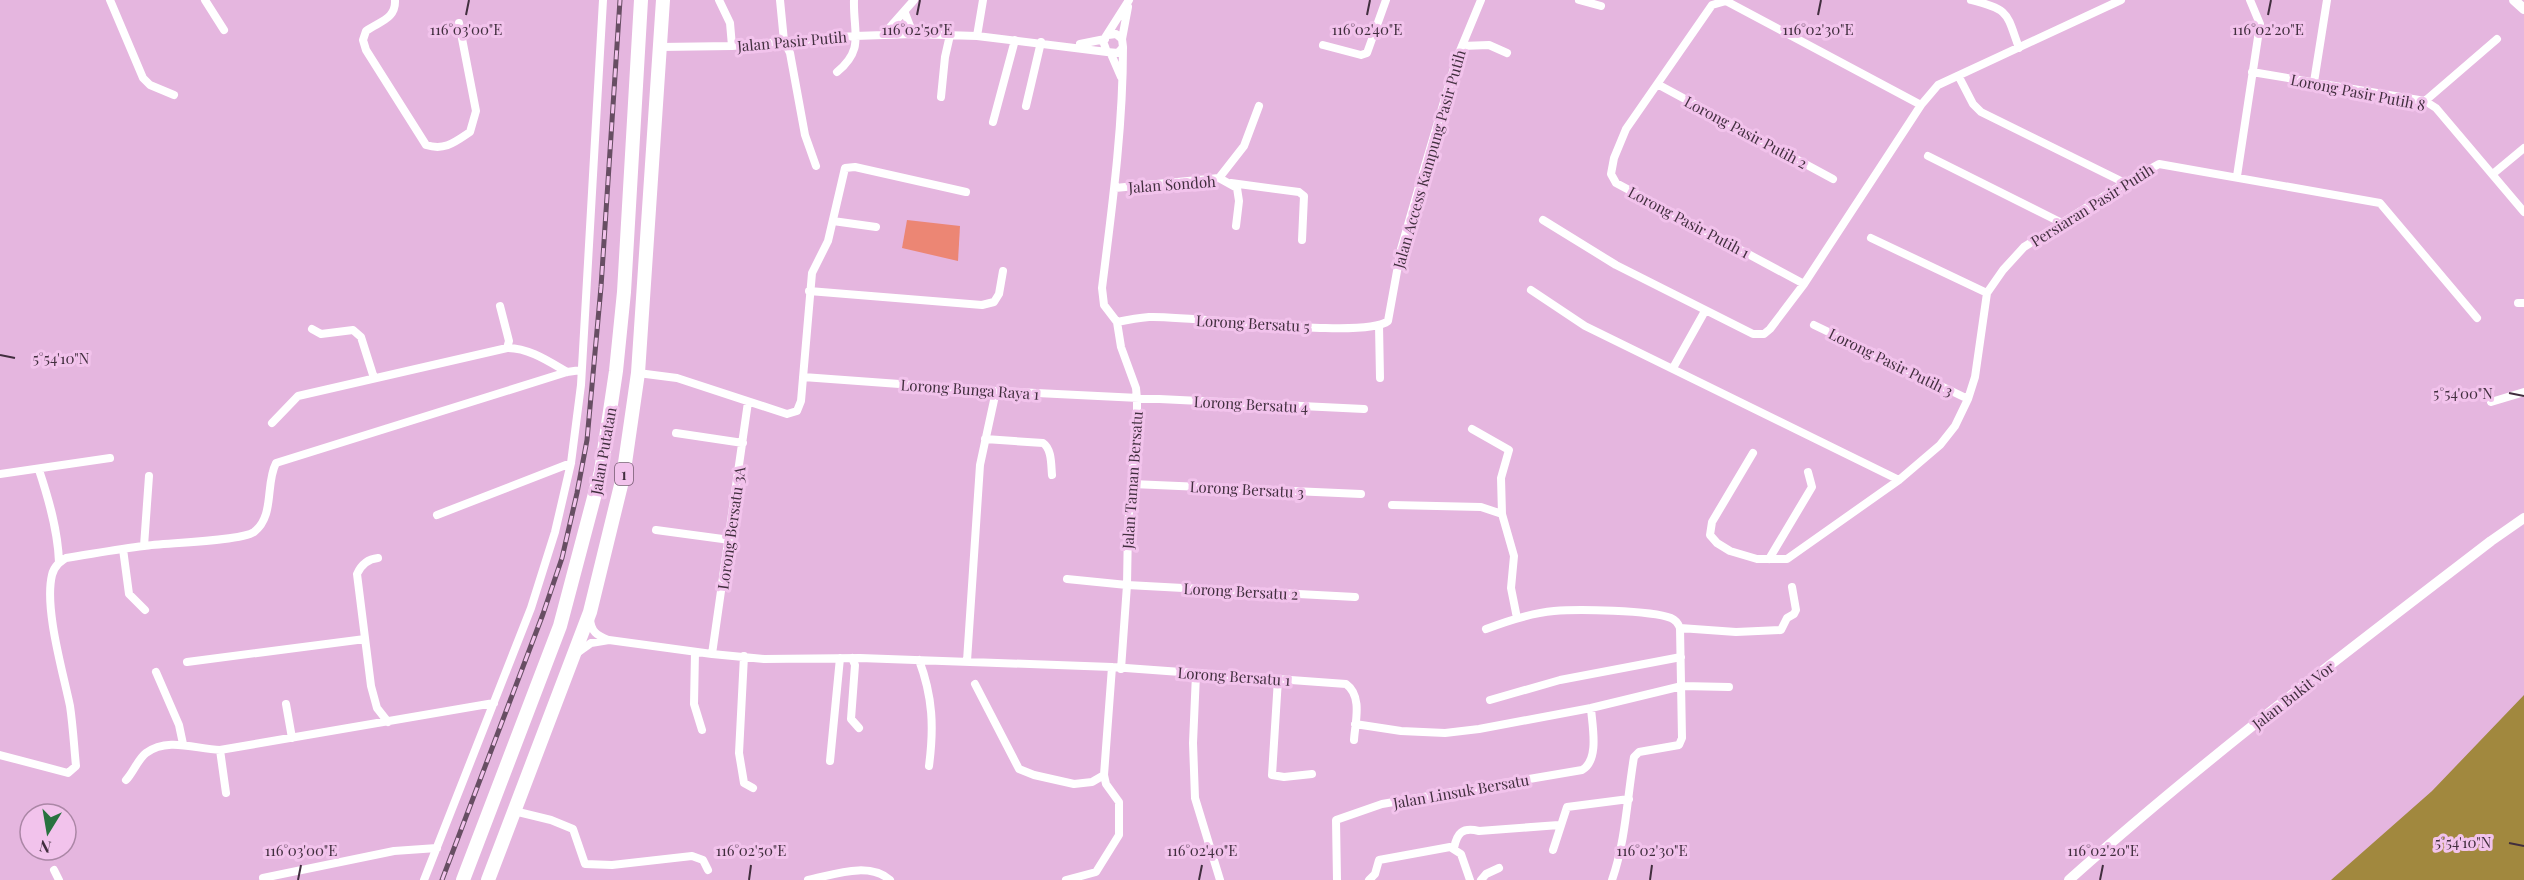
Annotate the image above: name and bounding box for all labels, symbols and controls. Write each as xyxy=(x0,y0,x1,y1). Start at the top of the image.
text: 116°03'00"E xyxy=(430,19,502,39)
text: 116°02'50"E xyxy=(882,19,952,39)
text: 116°02'40"E xyxy=(1332,19,1402,39)
text: 116°02'30"E xyxy=(1782,19,1854,39)
text: 116°02'20"E xyxy=(2232,19,2304,39)
street label: Jalan Pasir Putih xyxy=(735,26,848,56)
street label: Jalan Access Kampung Pasir Putih xyxy=(1388,47,1470,272)
street label: Lorong Pasir Putih 8 xyxy=(2289,69,2427,115)
street label: Lorong Pasir Putih 2 xyxy=(1681,91,1811,173)
street label: Persiaran Pasir Putih xyxy=(2027,159,2158,251)
street label: Jalan Sondoh xyxy=(1127,171,1216,197)
street label: Lorong Pasir Putih 1 xyxy=(1625,182,1754,263)
street label: Lorong Bersatu 5 xyxy=(1196,310,1310,336)
street label: Lorong Pasir Putih 3 xyxy=(1826,323,1957,401)
text: 5°54'10"N xyxy=(33,348,90,368)
street label: Lorong Bunga Raya 1 xyxy=(900,374,1040,404)
text: 5°54'00"N xyxy=(2433,383,2493,403)
street label: Lorong Bersatu 4 xyxy=(1193,391,1309,417)
street label: Jalan Putatan xyxy=(585,406,621,497)
street label: Jalan Taman Bersatu xyxy=(1117,410,1147,551)
road number: 1 xyxy=(615,463,633,485)
street label: Lorong Bersatu 3A xyxy=(712,465,750,591)
street label: Lorong Bersatu 3 xyxy=(1189,476,1305,502)
street label: Lorong Bersatu 2 xyxy=(1183,578,1299,604)
street label: Jalan Bukit Vor xyxy=(2247,656,2338,734)
street label: Lorong Bersatu 1 xyxy=(1177,662,1292,690)
street label: Jalan Linsuk Bersatu xyxy=(1390,769,1531,813)
north arrow xyxy=(18,802,78,862)
text: 5°54'10"N xyxy=(2435,832,2492,852)
text: N xyxy=(37,836,53,859)
text: 116°03'00"E xyxy=(265,840,337,860)
text: 116°02'50"E xyxy=(716,840,786,860)
text: 116°02'40"E xyxy=(1167,840,1237,860)
text: 116°02'30"E xyxy=(1616,840,1688,860)
text: 116°02'20"E xyxy=(2067,840,2139,860)

